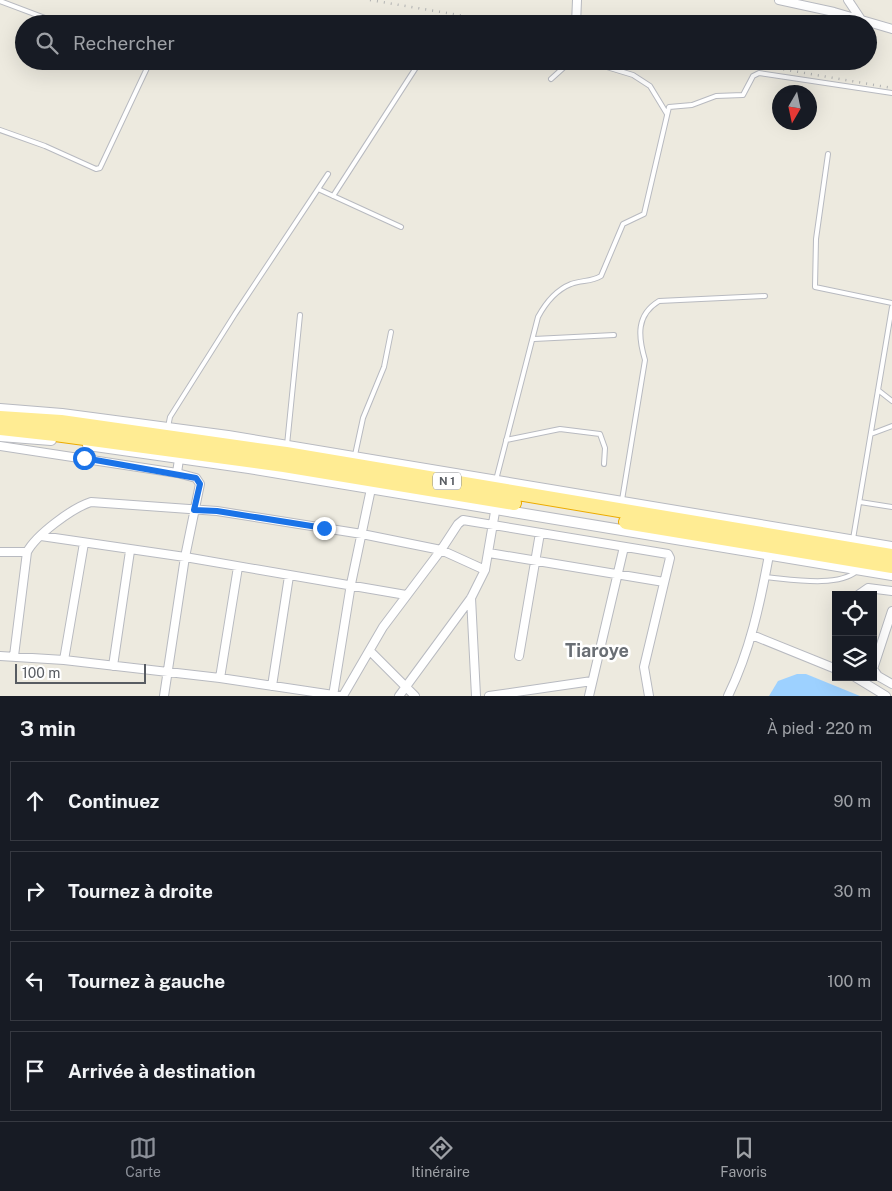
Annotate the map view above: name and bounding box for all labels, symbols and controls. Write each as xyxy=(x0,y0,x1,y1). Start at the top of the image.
search box xyxy=(15,15,877,70)
icon: search xyxy=(33,29,61,57)
text: Rechercher xyxy=(73,32,175,54)
north arrow xyxy=(772,85,817,130)
route start xyxy=(73,447,96,470)
road number: N 1 xyxy=(433,472,461,490)
route end xyxy=(313,517,336,540)
map controls xyxy=(832,591,877,681)
button: locate xyxy=(832,591,877,636)
button: layers xyxy=(832,636,877,681)
district label: Tiaroye xyxy=(565,640,629,661)
scale bar xyxy=(15,661,146,684)
text: 100 m xyxy=(22,665,60,681)
text: 3 min xyxy=(20,716,76,741)
text: À pied · 220 m xyxy=(767,719,872,738)
icon: ahead xyxy=(21,787,49,815)
text: Continuez xyxy=(68,790,159,812)
text: 90 m xyxy=(834,792,871,811)
icon: right xyxy=(21,877,49,905)
text: Tournez à droite xyxy=(68,880,213,902)
text: 30 m xyxy=(834,882,871,901)
icon: left xyxy=(21,967,49,995)
text: Tournez à gauche xyxy=(68,970,225,992)
text: 100 m xyxy=(827,972,871,991)
icon: arrive xyxy=(21,1057,49,1085)
text: Arrivée à destination xyxy=(68,1060,256,1082)
tab: Carte xyxy=(125,1134,161,1180)
tab: Itinéraire xyxy=(411,1134,470,1180)
tab: Favoris xyxy=(720,1134,767,1180)

